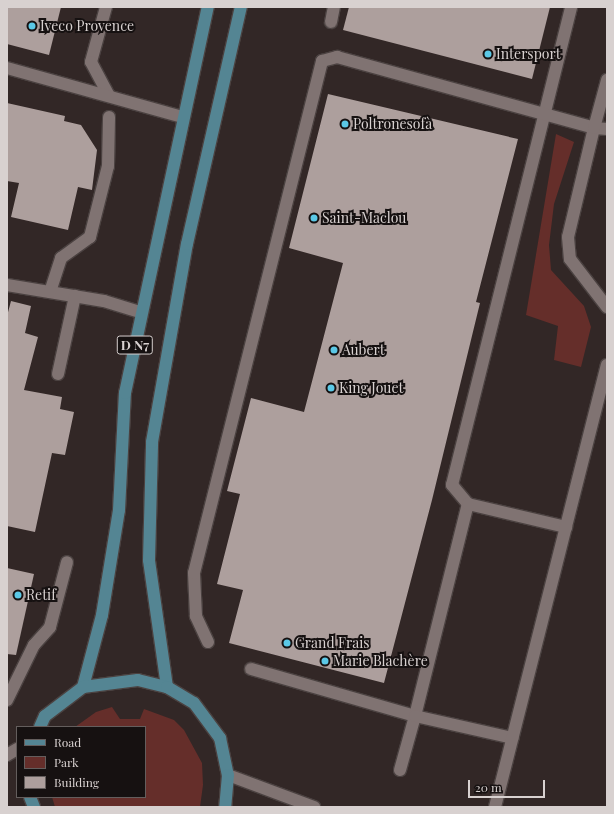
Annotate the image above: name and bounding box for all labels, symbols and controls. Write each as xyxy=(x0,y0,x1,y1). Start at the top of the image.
place label: Iveco Provence xyxy=(40,18,134,34)
marker: Iveco Provence xyxy=(27,21,37,31)
place label: Intersport xyxy=(496,46,561,62)
marker: Intersport xyxy=(483,49,493,59)
place label: Poltronesofà xyxy=(353,116,432,132)
marker: Poltronesofà xyxy=(340,119,350,129)
place label: Saint-Maclou xyxy=(322,210,407,226)
marker: Saint-Maclou xyxy=(309,213,319,223)
road number: D N7 xyxy=(116,334,154,356)
place label: Aubert xyxy=(342,342,385,358)
marker: Aubert xyxy=(329,345,339,355)
place label: King Jouet xyxy=(339,380,404,396)
marker: King Jouet xyxy=(326,383,336,393)
place label: Retif xyxy=(26,587,56,603)
marker: Retif xyxy=(13,590,23,600)
place label: Grand Frais xyxy=(295,635,370,651)
marker: Grand Frais xyxy=(282,638,292,648)
place label: Marie Blachère xyxy=(333,653,428,669)
marker: Marie Blachère xyxy=(320,656,330,666)
legend xyxy=(16,726,146,798)
text: Road xyxy=(54,734,81,750)
text: Park xyxy=(54,754,79,770)
scale bar xyxy=(470,772,547,798)
text: Building xyxy=(54,774,99,790)
text: 20 m xyxy=(475,779,502,795)

